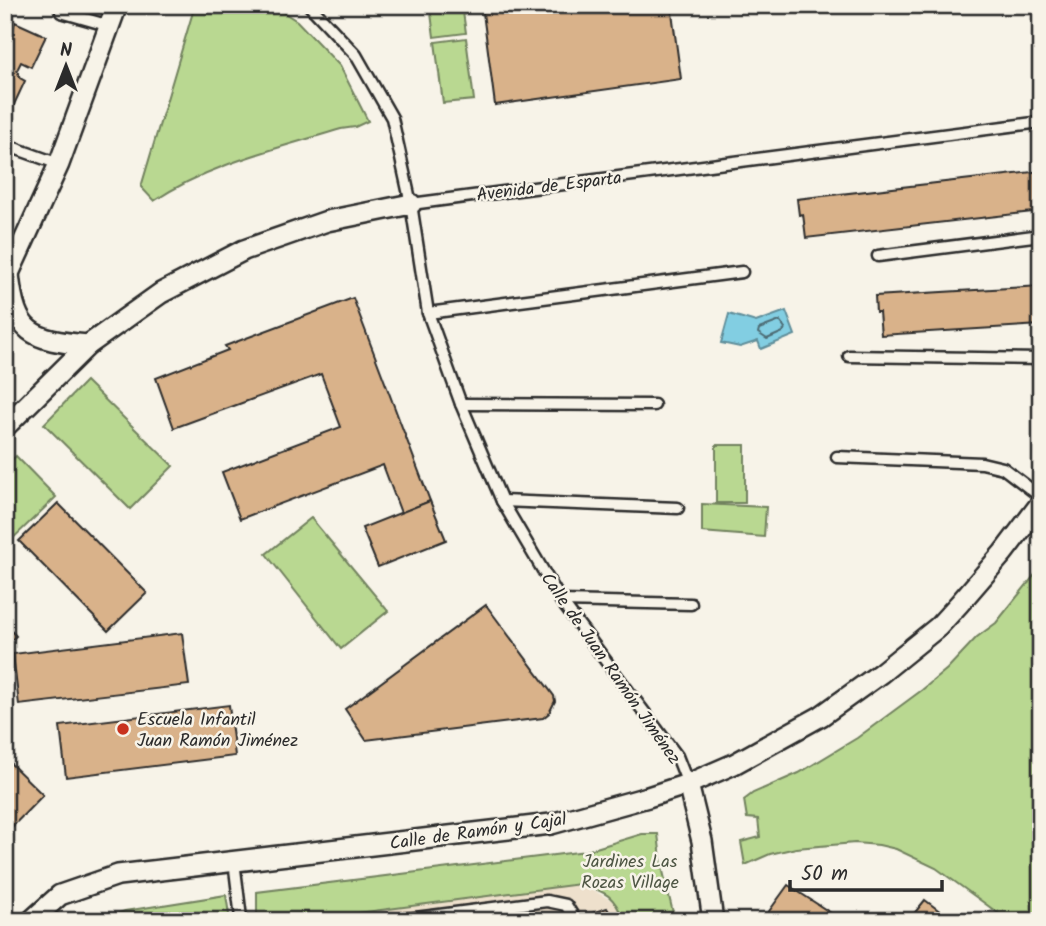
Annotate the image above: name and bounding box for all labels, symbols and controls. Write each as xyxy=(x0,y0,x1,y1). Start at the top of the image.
north arrow xyxy=(32,32,102,102)
text: N xyxy=(60,36,72,66)
street label: Avenida de Esparta xyxy=(475,164,623,211)
street label: Calle de Juan Ramón Jiménez xyxy=(532,567,687,771)
place label: Escuela Infantil Juan Ramón Jiménez xyxy=(137,706,298,756)
marker: Escuela Infantil Juan Ramón Jiménez xyxy=(115,721,131,737)
street label: Calle de Ramón y Cajal xyxy=(388,806,569,859)
park label: Jardines Las Rozas Village xyxy=(581,848,679,898)
scale bar xyxy=(790,849,943,893)
text: 50 m xyxy=(801,858,848,891)

